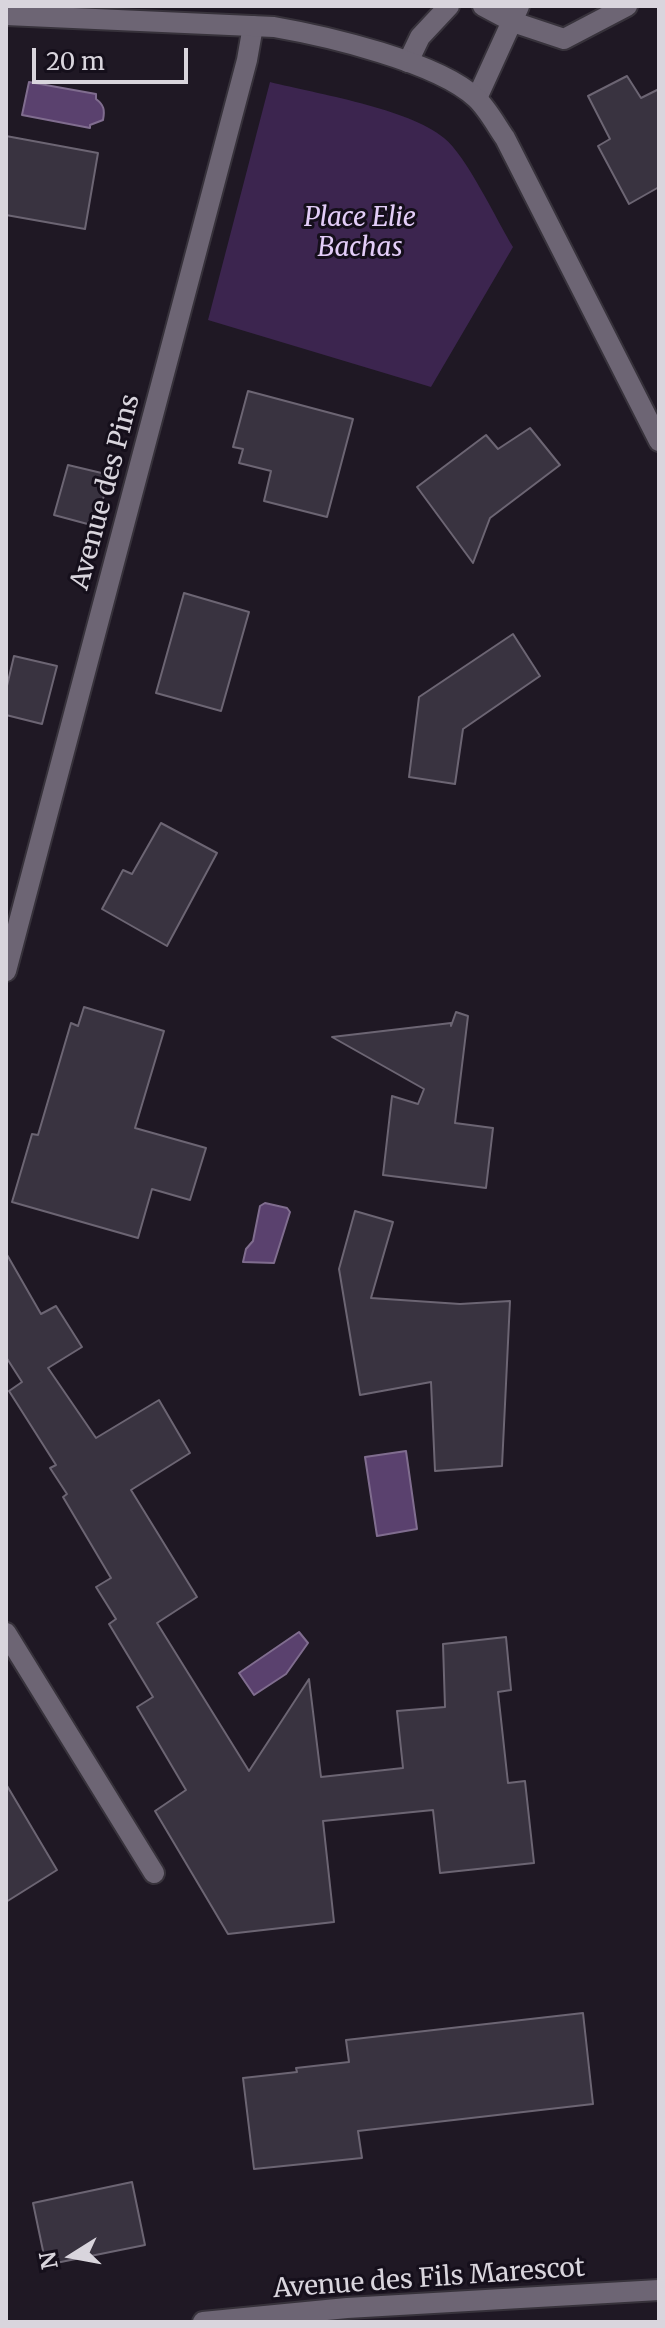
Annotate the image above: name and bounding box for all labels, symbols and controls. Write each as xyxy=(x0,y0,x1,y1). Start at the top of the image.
scale bar xyxy=(36,32,192,82)
text: 20 m xyxy=(46,46,105,77)
park label: Place Elie Bachas xyxy=(304,203,416,264)
street label: Avenue des Pins xyxy=(65,391,147,593)
north arrow xyxy=(32,2216,112,2296)
text: N xyxy=(33,2249,64,2272)
street label: Avenue des Fils Marescot xyxy=(272,2253,586,2305)

